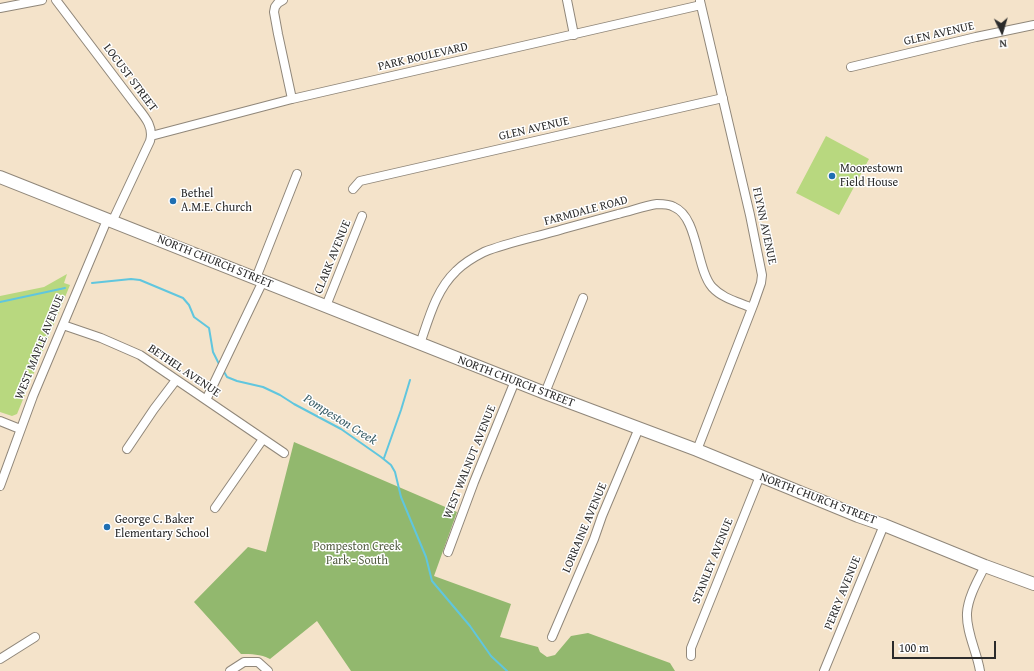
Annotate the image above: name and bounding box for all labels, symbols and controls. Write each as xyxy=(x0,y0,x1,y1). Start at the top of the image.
north arrow xyxy=(982,12,1022,52)
street label: GLEN AVENUE xyxy=(903,19,975,49)
text: N xyxy=(999,36,1007,52)
street label: PARK BOULEVARD xyxy=(377,40,469,74)
street label: LOCUST STREET xyxy=(100,41,160,115)
street label: GLEN AVENUE xyxy=(498,114,570,144)
place label: Moorestown Field House xyxy=(840,162,903,190)
marker: Moorestown Field House xyxy=(827,171,837,181)
street label: FLYNN AVENUE xyxy=(749,186,779,266)
place label: Bethel A.M.E. Church xyxy=(181,187,252,215)
street label: FARMDALE ROAD xyxy=(543,193,629,229)
marker: Bethel A.M.E. Church xyxy=(168,196,178,206)
street label: CLARK AVENUE xyxy=(312,218,354,296)
street label: NORTH CHURCH STREET xyxy=(155,232,275,292)
street label: WEST MAPLE AVENUE xyxy=(12,293,68,401)
street label: BETHEL AVENUE xyxy=(145,341,223,401)
street label: NORTH CHURCH STREET xyxy=(456,353,576,411)
water label: Pompeston Creek xyxy=(300,391,380,449)
street label: WEST WALNUT AVENUE xyxy=(441,403,499,521)
street label: NORTH CHURCH STREET xyxy=(758,470,878,528)
street label: LORRAINE AVENUE xyxy=(560,481,610,575)
place label: George C. Baker Elementary School xyxy=(115,513,209,541)
street label: STANLEY AVENUE xyxy=(689,516,737,606)
marker: George C. Baker Elementary School xyxy=(102,522,112,532)
park label: Pompeston Creek Park - South xyxy=(313,540,401,568)
street label: PERRY AVENUE xyxy=(822,554,864,632)
scale bar xyxy=(894,633,998,659)
text: 100 m xyxy=(899,639,929,656)

